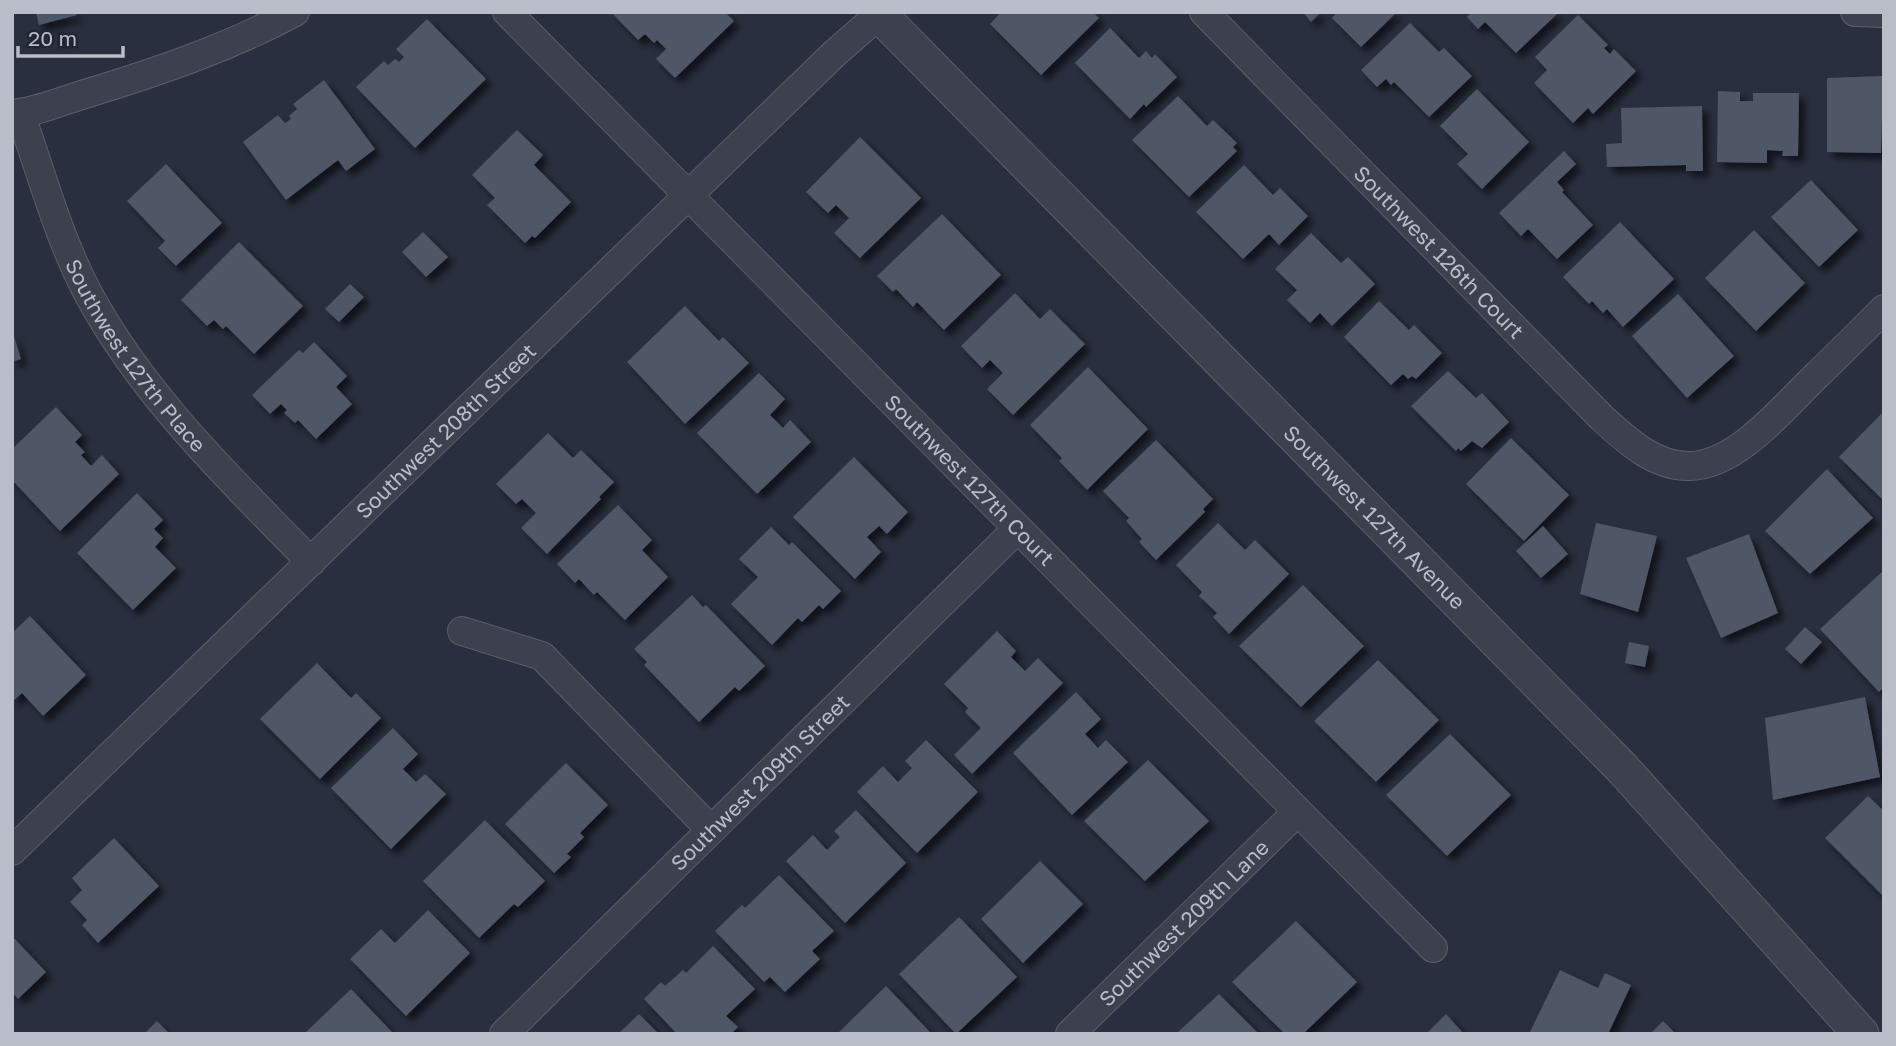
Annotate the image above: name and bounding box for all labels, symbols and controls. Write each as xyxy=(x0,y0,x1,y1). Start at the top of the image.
scale bar xyxy=(18,14,122,58)
text: 20 m xyxy=(28,25,77,51)
street label: Southwest 126th Court xyxy=(1349,160,1530,344)
street label: Southwest 127th Place xyxy=(60,255,212,457)
street label: Southwest 208th Street xyxy=(350,338,541,524)
street label: Southwest 127th Court xyxy=(879,389,1060,571)
street label: Southwest 127th Avenue xyxy=(1278,420,1471,614)
street label: Southwest 209th Street xyxy=(665,689,855,876)
street label: Southwest 209th Lane xyxy=(1093,834,1274,1012)

